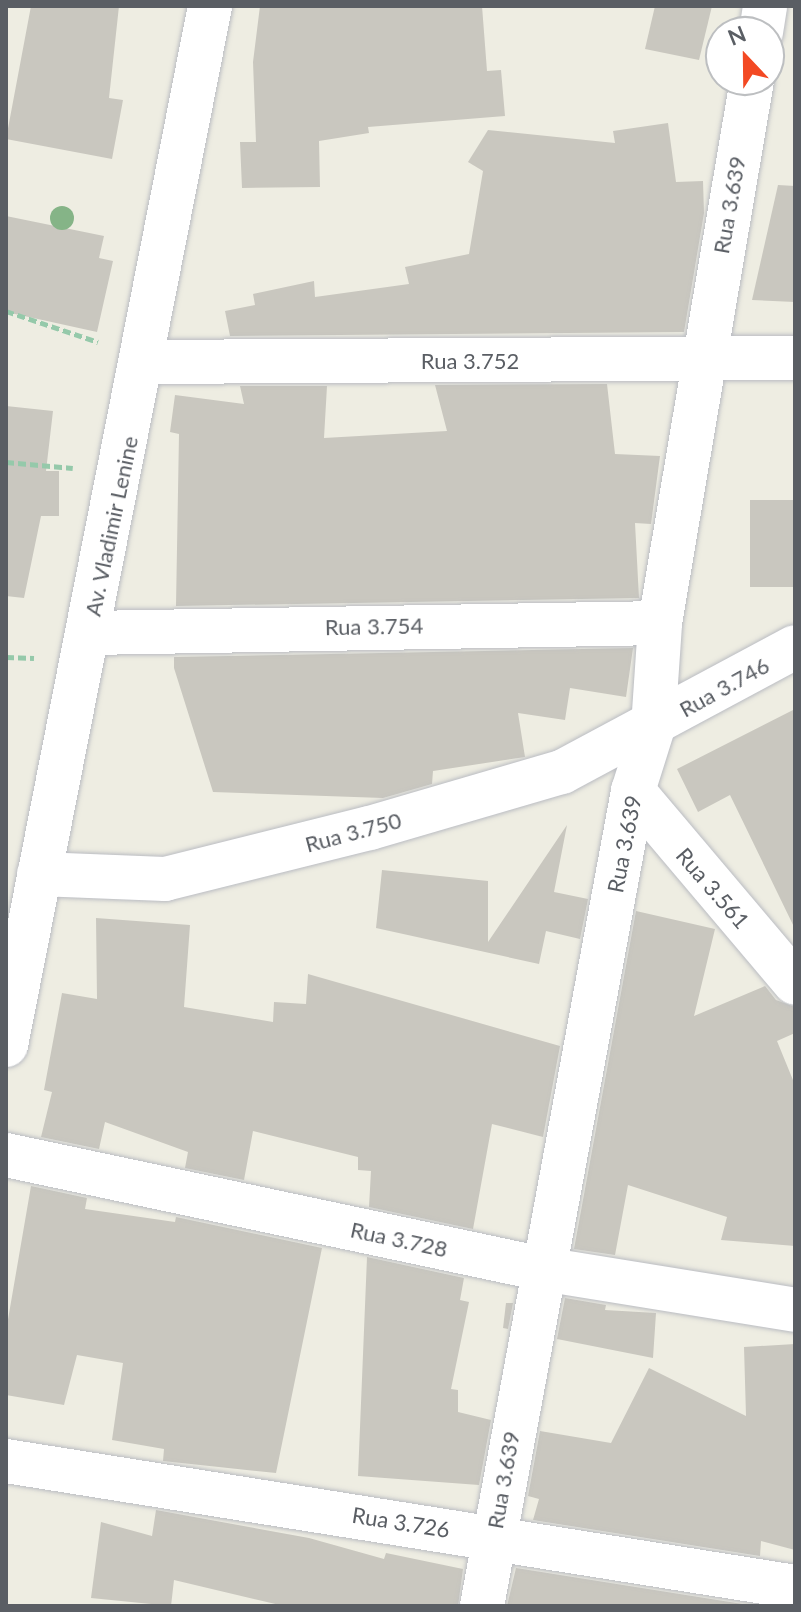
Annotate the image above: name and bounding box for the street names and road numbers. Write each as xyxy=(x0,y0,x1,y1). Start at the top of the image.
street label: Rua 3.639 xyxy=(707,154,751,256)
street label: Rua 3.752 xyxy=(421,348,519,374)
street label: Av. Vladimir Lenine xyxy=(79,433,143,619)
street label: Rua 3.754 xyxy=(325,612,423,640)
street label: Rua 3.746 xyxy=(675,652,773,722)
street label: Rua 3.639 xyxy=(602,793,646,895)
street label: Rua 3.750 xyxy=(302,807,404,857)
street label: Rua 3.561 xyxy=(671,842,755,934)
street label: Rua 3.728 xyxy=(348,1216,450,1262)
street label: Rua 3.639 xyxy=(481,1429,525,1531)
street label: Rua 3.726 xyxy=(350,1501,452,1543)

